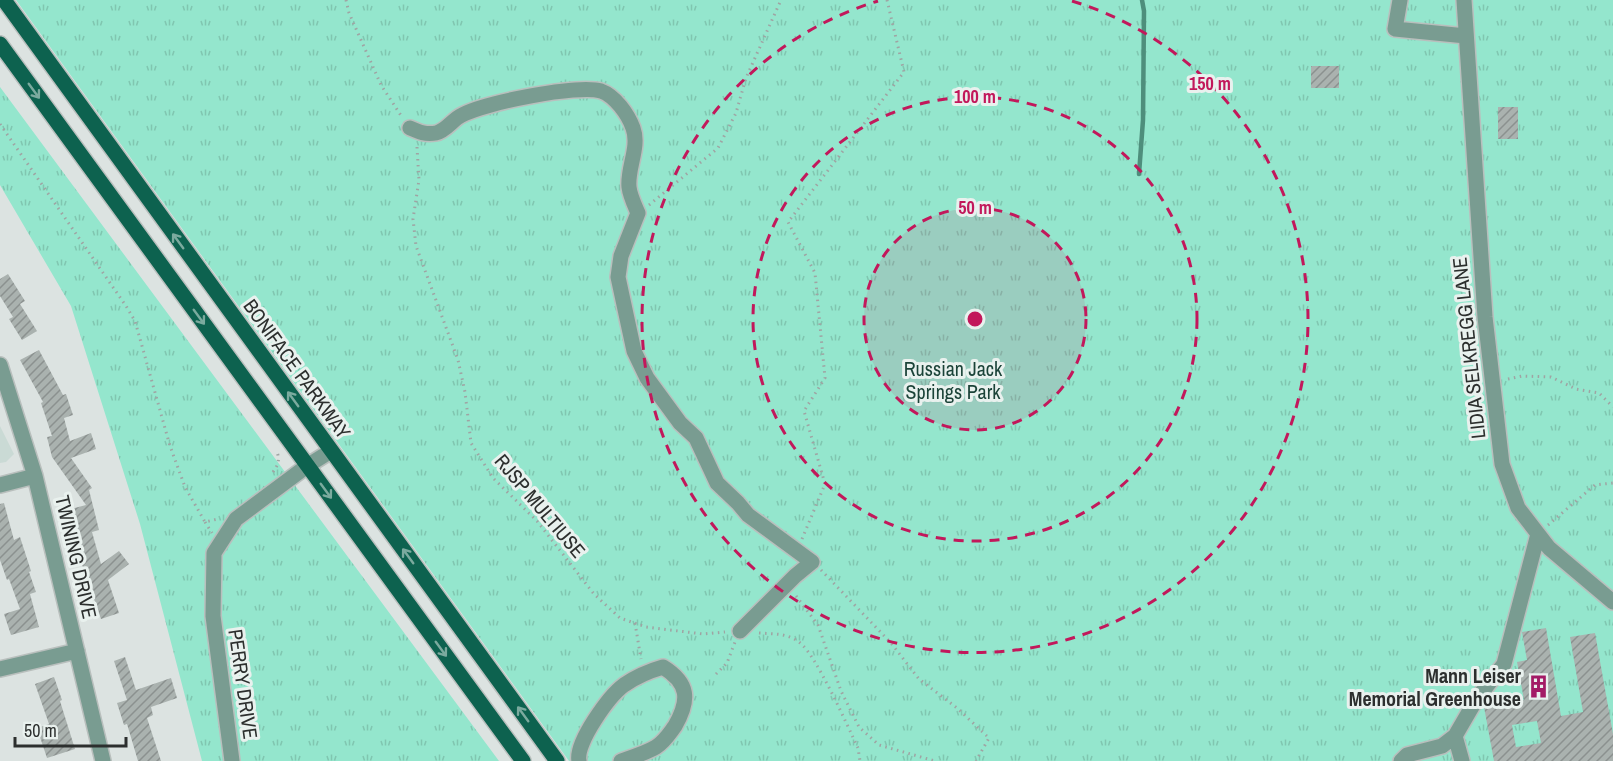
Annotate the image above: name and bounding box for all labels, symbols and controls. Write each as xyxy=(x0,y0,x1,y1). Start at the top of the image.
text: 150 m xyxy=(1189,71,1231,96)
one-way arrow xyxy=(28,83,41,99)
text: 100 m xyxy=(954,84,996,109)
text: 50 m xyxy=(958,195,992,220)
one-way arrow xyxy=(172,233,185,249)
street label: LIDIA SELKREGG LANE xyxy=(1446,256,1491,440)
street label: BONIFACE PARKWAY xyxy=(238,293,357,444)
one-way arrow xyxy=(192,308,205,324)
centre of rings xyxy=(965,309,985,329)
park label: Russian Jack Springs Park xyxy=(904,355,1003,405)
one-way arrow xyxy=(287,391,299,407)
street label: RJSP MULTIUSE xyxy=(489,448,592,563)
one-way arrow xyxy=(319,483,332,499)
street label: TWINING DRIVE xyxy=(49,493,104,621)
one-way arrow xyxy=(402,549,414,565)
street label: PERRY DRIVE xyxy=(222,627,265,741)
one-way arrow xyxy=(435,640,447,656)
place label: Mann Leiser Memorial Greenhouse xyxy=(1349,662,1522,712)
building icon: Mann Leiser Memorial Greenhouse xyxy=(1526,674,1552,700)
one-way arrow xyxy=(517,706,529,722)
scale bar xyxy=(15,710,126,748)
text: 50 m xyxy=(24,718,57,743)

